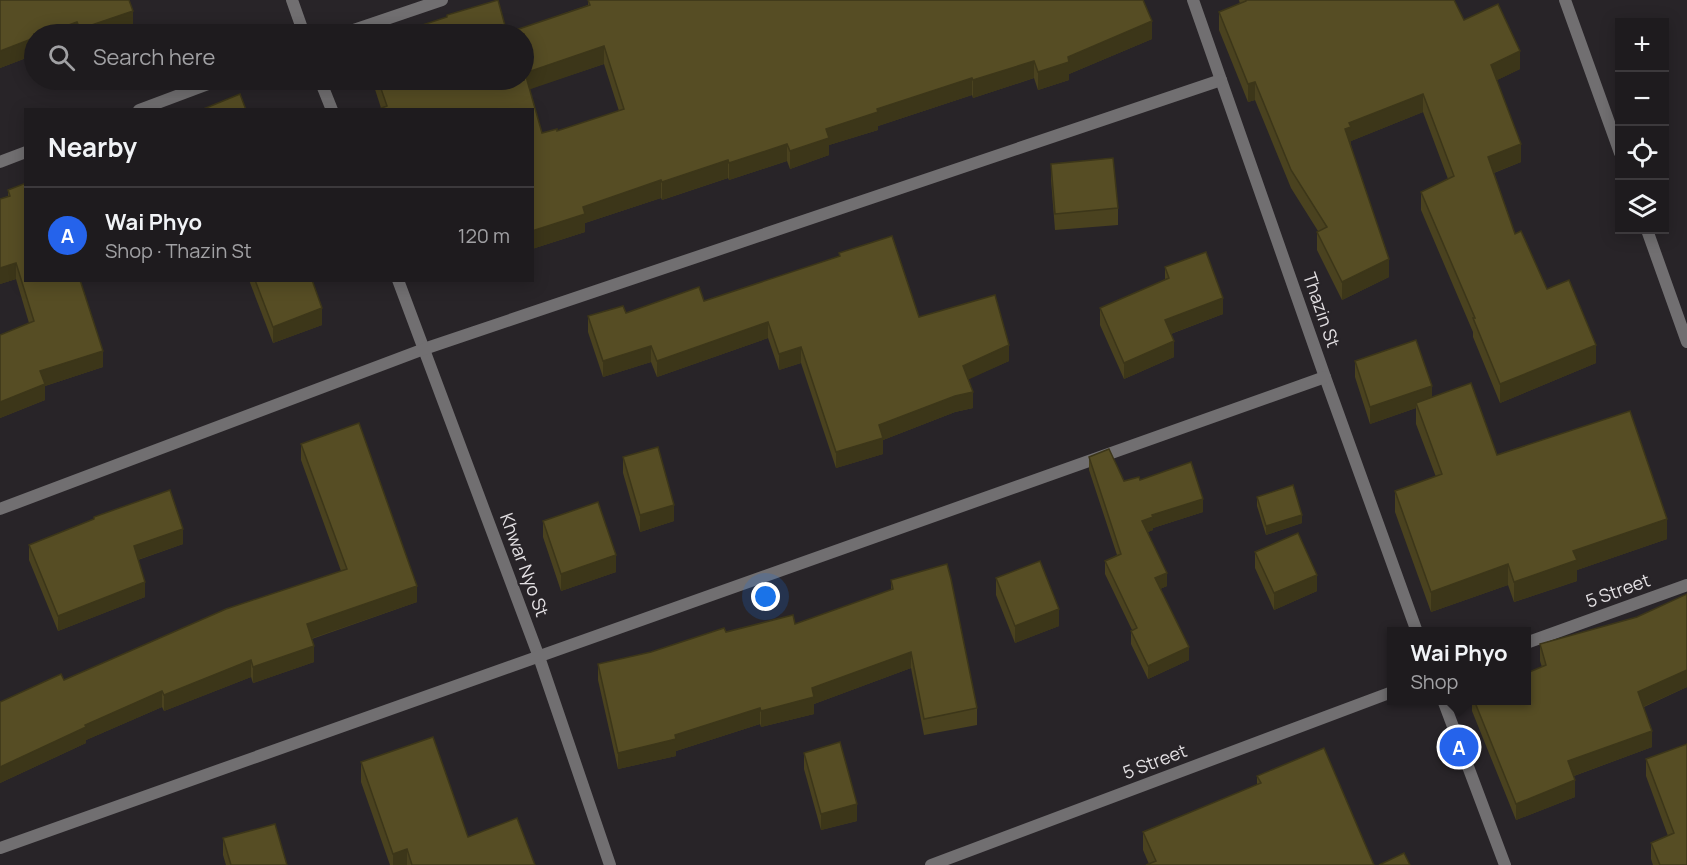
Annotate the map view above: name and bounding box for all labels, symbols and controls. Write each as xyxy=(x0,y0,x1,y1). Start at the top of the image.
map controls xyxy=(1615,18,1669,234)
button: + xyxy=(1615,18,1669,72)
search box xyxy=(24,24,534,90)
icon: search xyxy=(45,41,78,74)
text: Search here xyxy=(93,42,215,72)
button: − xyxy=(1615,72,1669,126)
button: locate xyxy=(1615,126,1669,180)
text: Nearby xyxy=(48,129,137,165)
button: layers xyxy=(1615,180,1669,234)
text: Wai Phyo xyxy=(105,207,202,237)
text: A xyxy=(61,222,74,249)
text: 120 m xyxy=(458,222,510,249)
text: Shop · Thazin St xyxy=(105,237,252,264)
street label: Thazin St xyxy=(1298,269,1346,350)
street label: Khwar Nyo St xyxy=(495,509,555,620)
street label: 5 Street xyxy=(1582,567,1653,613)
your location xyxy=(751,582,780,611)
popup xyxy=(1387,627,1531,705)
text: Wai Phyo xyxy=(1411,638,1508,668)
text: Shop xyxy=(1411,668,1458,695)
pin: A xyxy=(1440,724,1478,770)
street label: 5 Street xyxy=(1119,738,1190,784)

